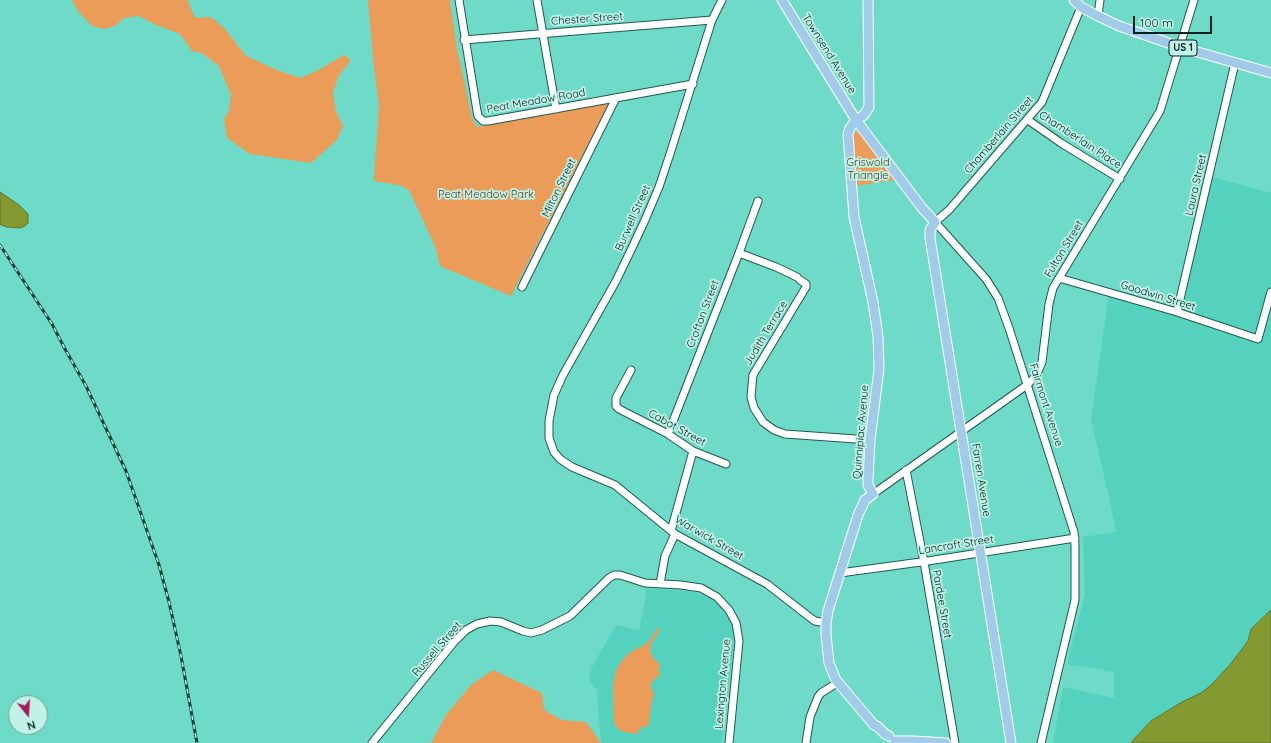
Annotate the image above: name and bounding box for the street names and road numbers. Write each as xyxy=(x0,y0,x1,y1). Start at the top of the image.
street label: Chester Street xyxy=(551,10,623,28)
street label: Townsend Avenue xyxy=(799,12,859,96)
road number: US 1 xyxy=(1169,40,1197,56)
street label: Peat Meadow Road xyxy=(486,86,586,116)
street label: Chamberlain Street xyxy=(962,94,1036,176)
street label: Chamberlain Place xyxy=(1036,108,1124,172)
street label: Laura Street xyxy=(1183,153,1209,217)
street label: Milton Street xyxy=(539,156,579,220)
street label: Burwell Street xyxy=(613,183,653,253)
street label: Fulton Street xyxy=(1042,218,1086,280)
street label: Crofton Street xyxy=(684,278,722,350)
street label: Goodwin Street xyxy=(1119,278,1197,314)
street label: Judith Terrace xyxy=(742,298,790,368)
street label: Fairmont Avenue xyxy=(1026,362,1066,448)
street label: Quinnipiac Avenue xyxy=(850,384,872,480)
street label: Cabot Street xyxy=(646,407,708,449)
street label: Farren Avenue xyxy=(969,442,993,518)
street label: Warwick Street xyxy=(672,513,746,563)
street label: Lancraft Street xyxy=(917,533,995,557)
street label: Pardee Street xyxy=(929,569,955,639)
street label: Russell Street xyxy=(410,619,464,679)
street label: Lexington Avenue xyxy=(712,639,734,729)

